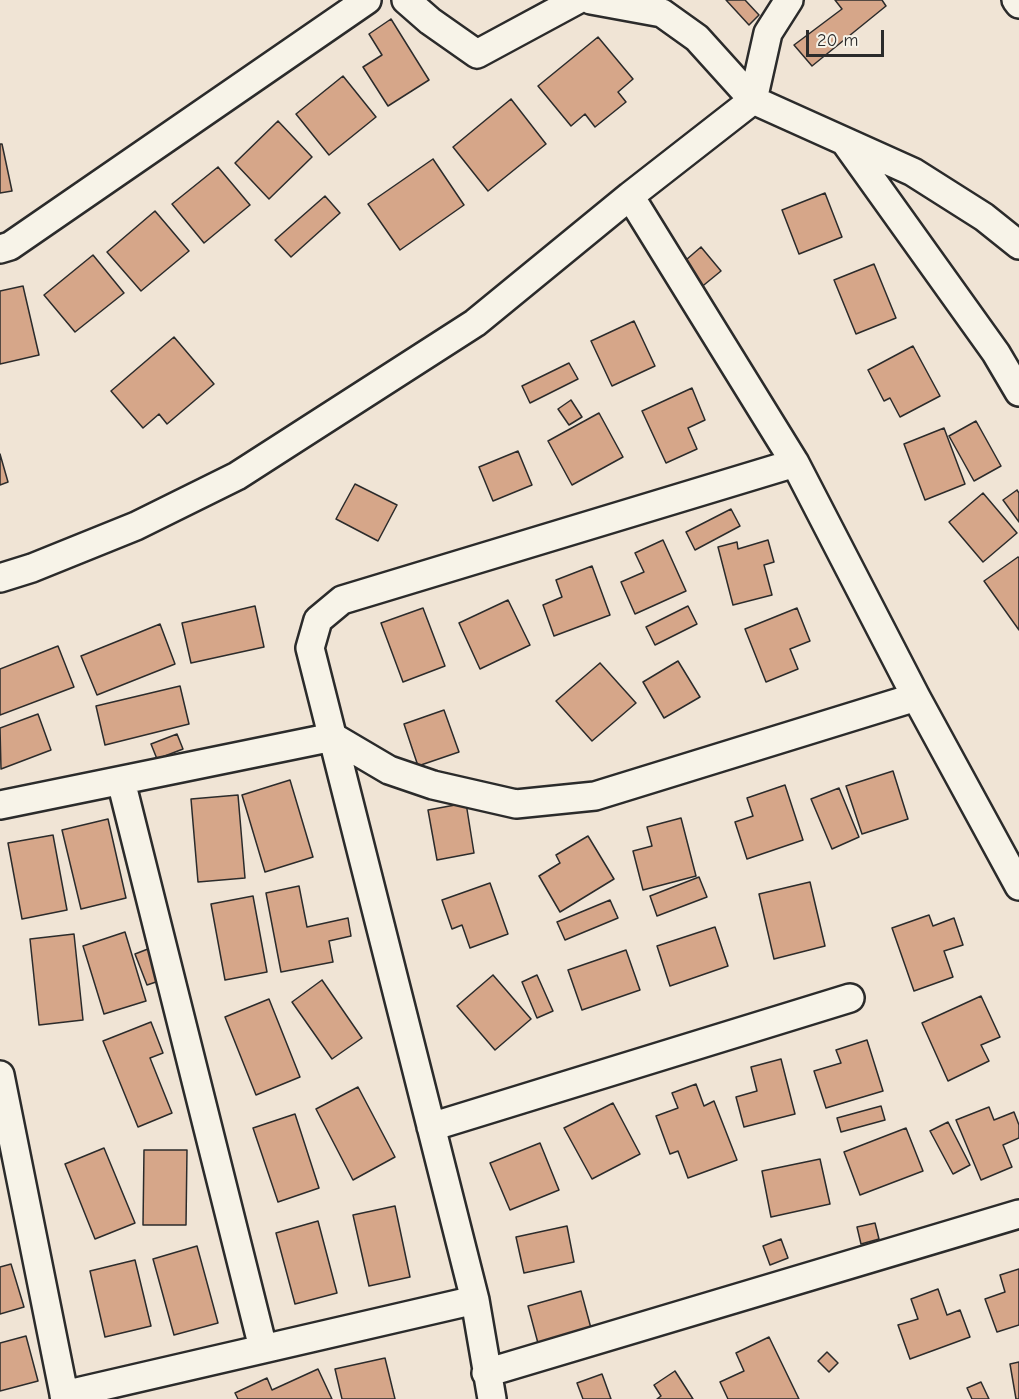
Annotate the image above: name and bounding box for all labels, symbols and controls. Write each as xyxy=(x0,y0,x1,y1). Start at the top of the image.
scale bar xyxy=(809,18,887,56)
text: 20 m xyxy=(817,30,858,51)

